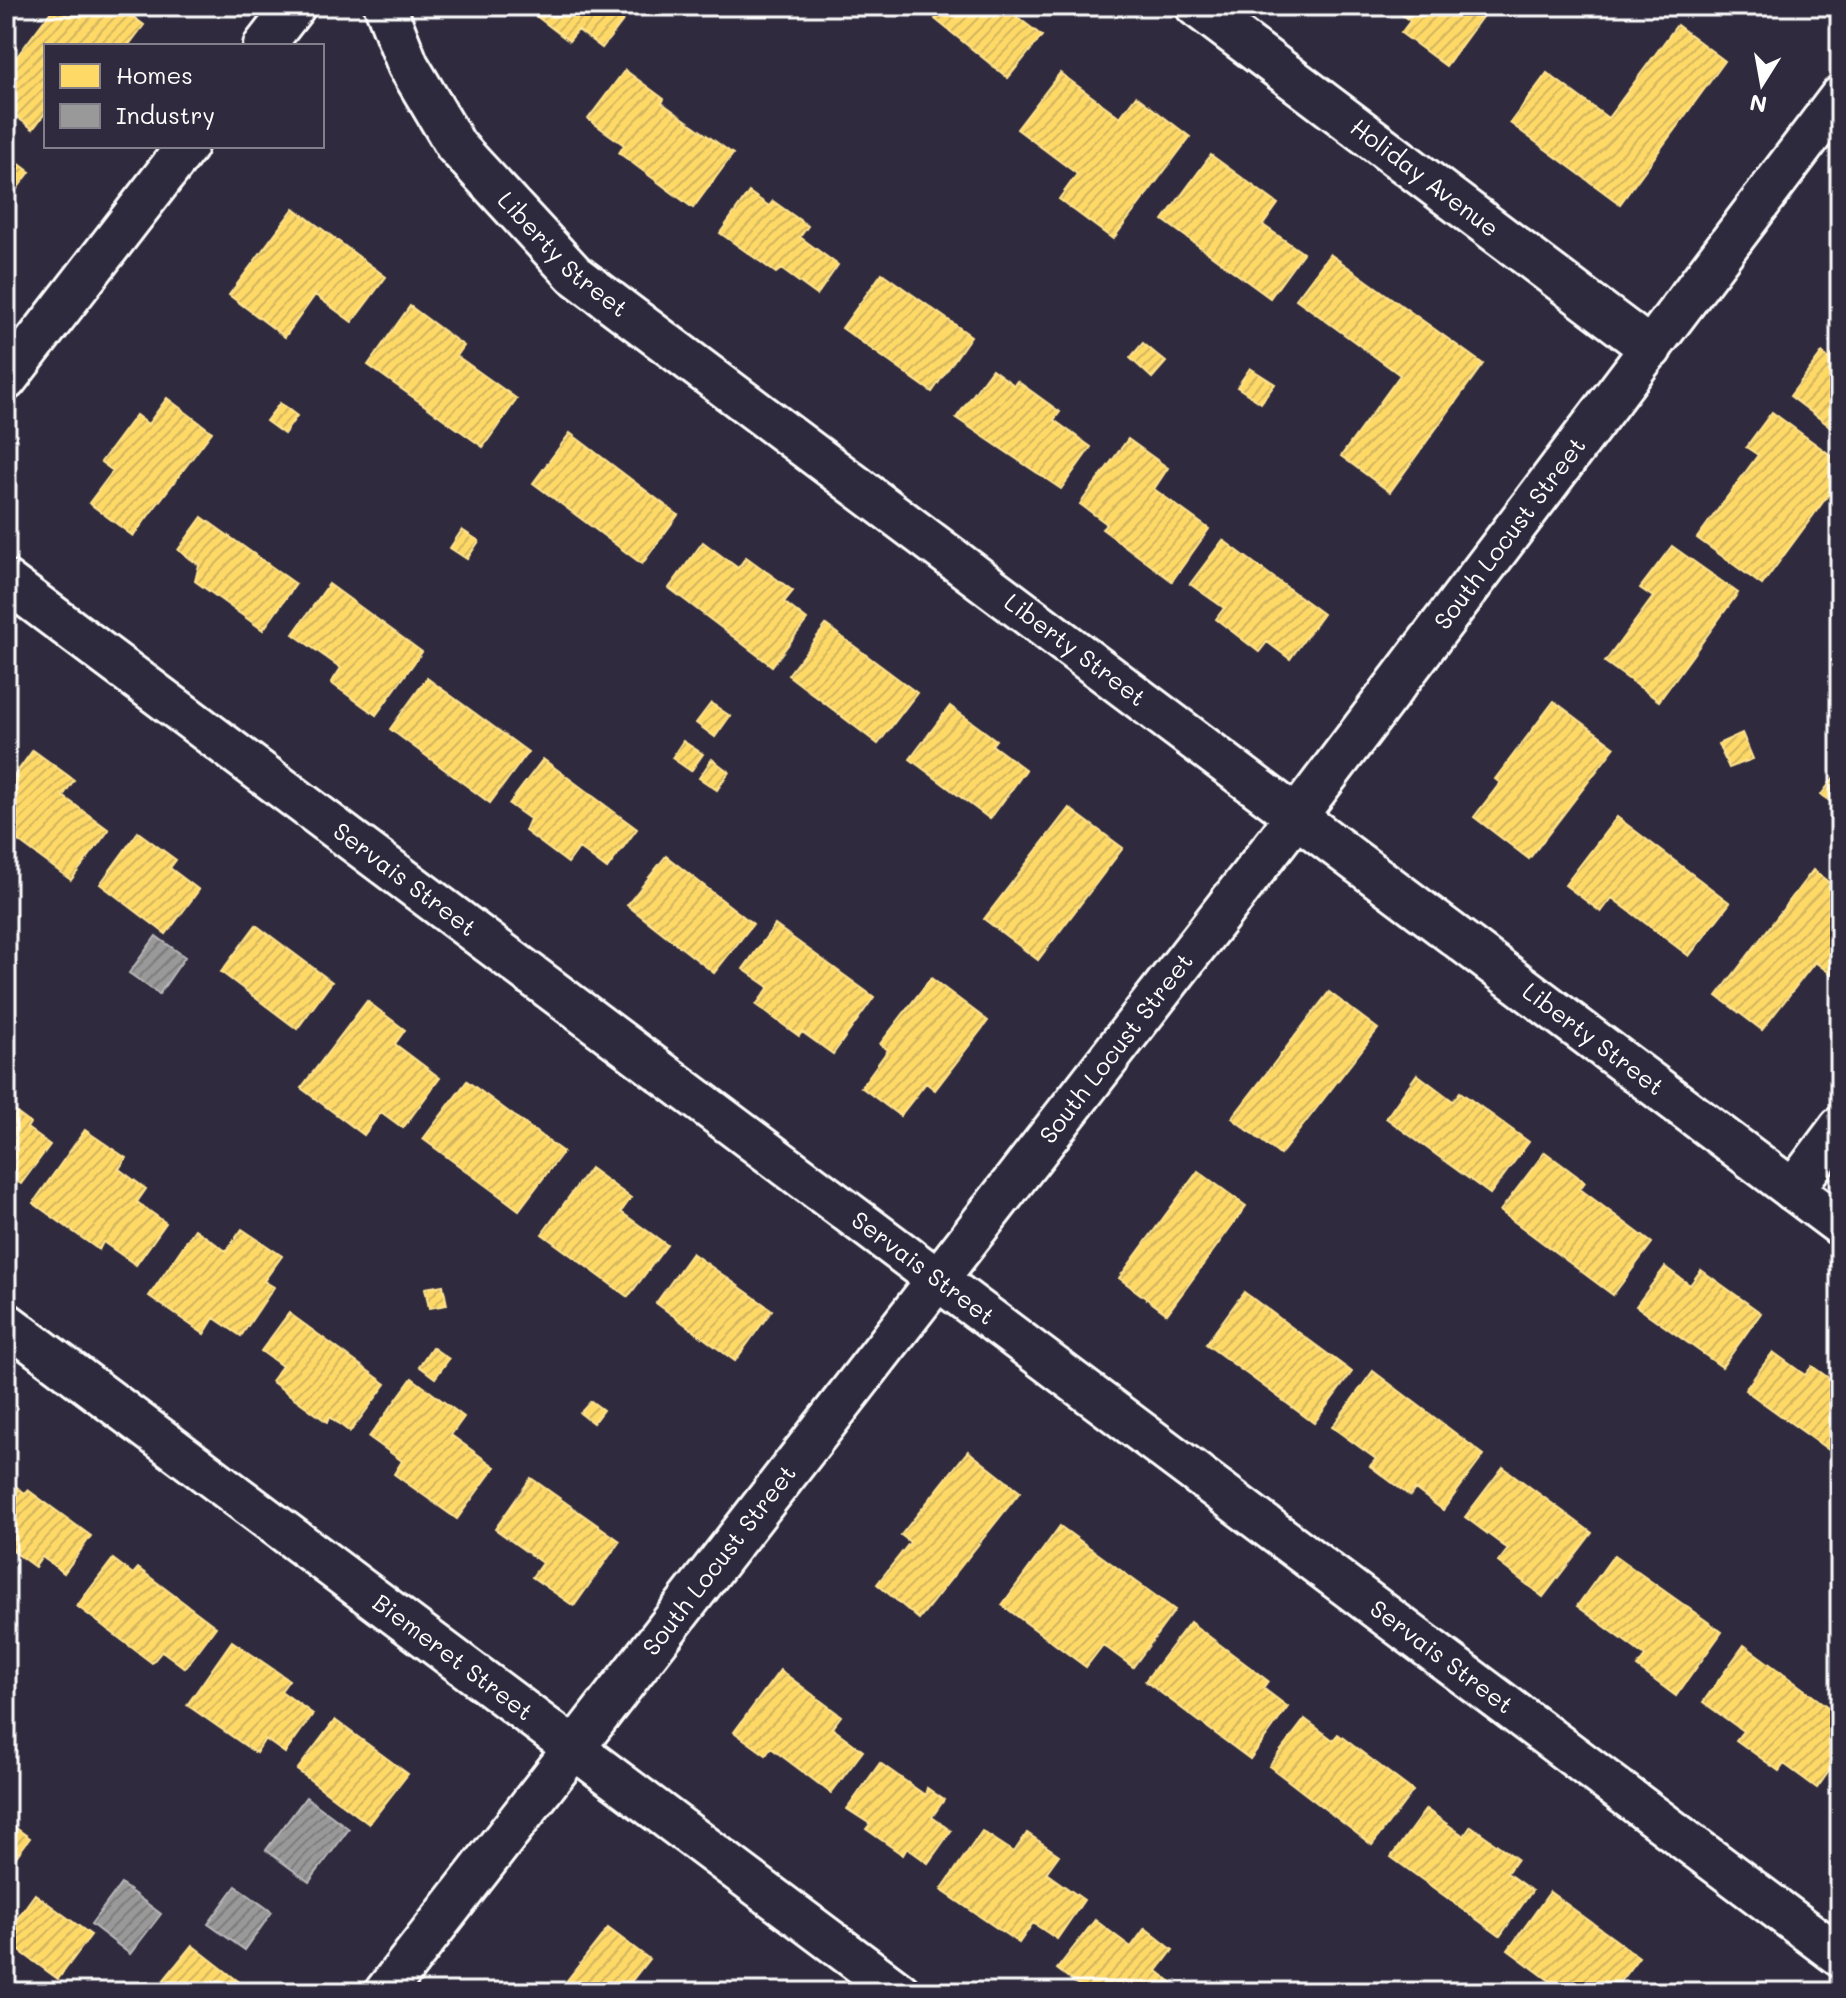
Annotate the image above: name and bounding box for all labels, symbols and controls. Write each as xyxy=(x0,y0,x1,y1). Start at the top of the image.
legend xyxy=(44,44,324,148)
north arrow xyxy=(1722,44,1802,124)
text: Homes xyxy=(116,59,193,90)
text: N xyxy=(1747,88,1769,120)
text: Industry xyxy=(116,99,215,130)
street label: Holiday Avenue xyxy=(1345,111,1506,243)
street label: Liberty Street xyxy=(492,184,635,323)
street label: South Locust Street xyxy=(1426,430,1592,635)
street label: Liberty Street xyxy=(999,586,1153,712)
street label: Servais Street xyxy=(328,815,483,942)
street label: South Locust Street xyxy=(1032,946,1199,1149)
street label: Liberty Street xyxy=(1517,975,1671,1101)
street label: Servais Street xyxy=(846,1203,1002,1331)
street label: South Locust Street xyxy=(635,1458,802,1661)
street label: Biemeret Street xyxy=(367,1586,540,1727)
street label: Servais Street xyxy=(1364,1592,1520,1720)

